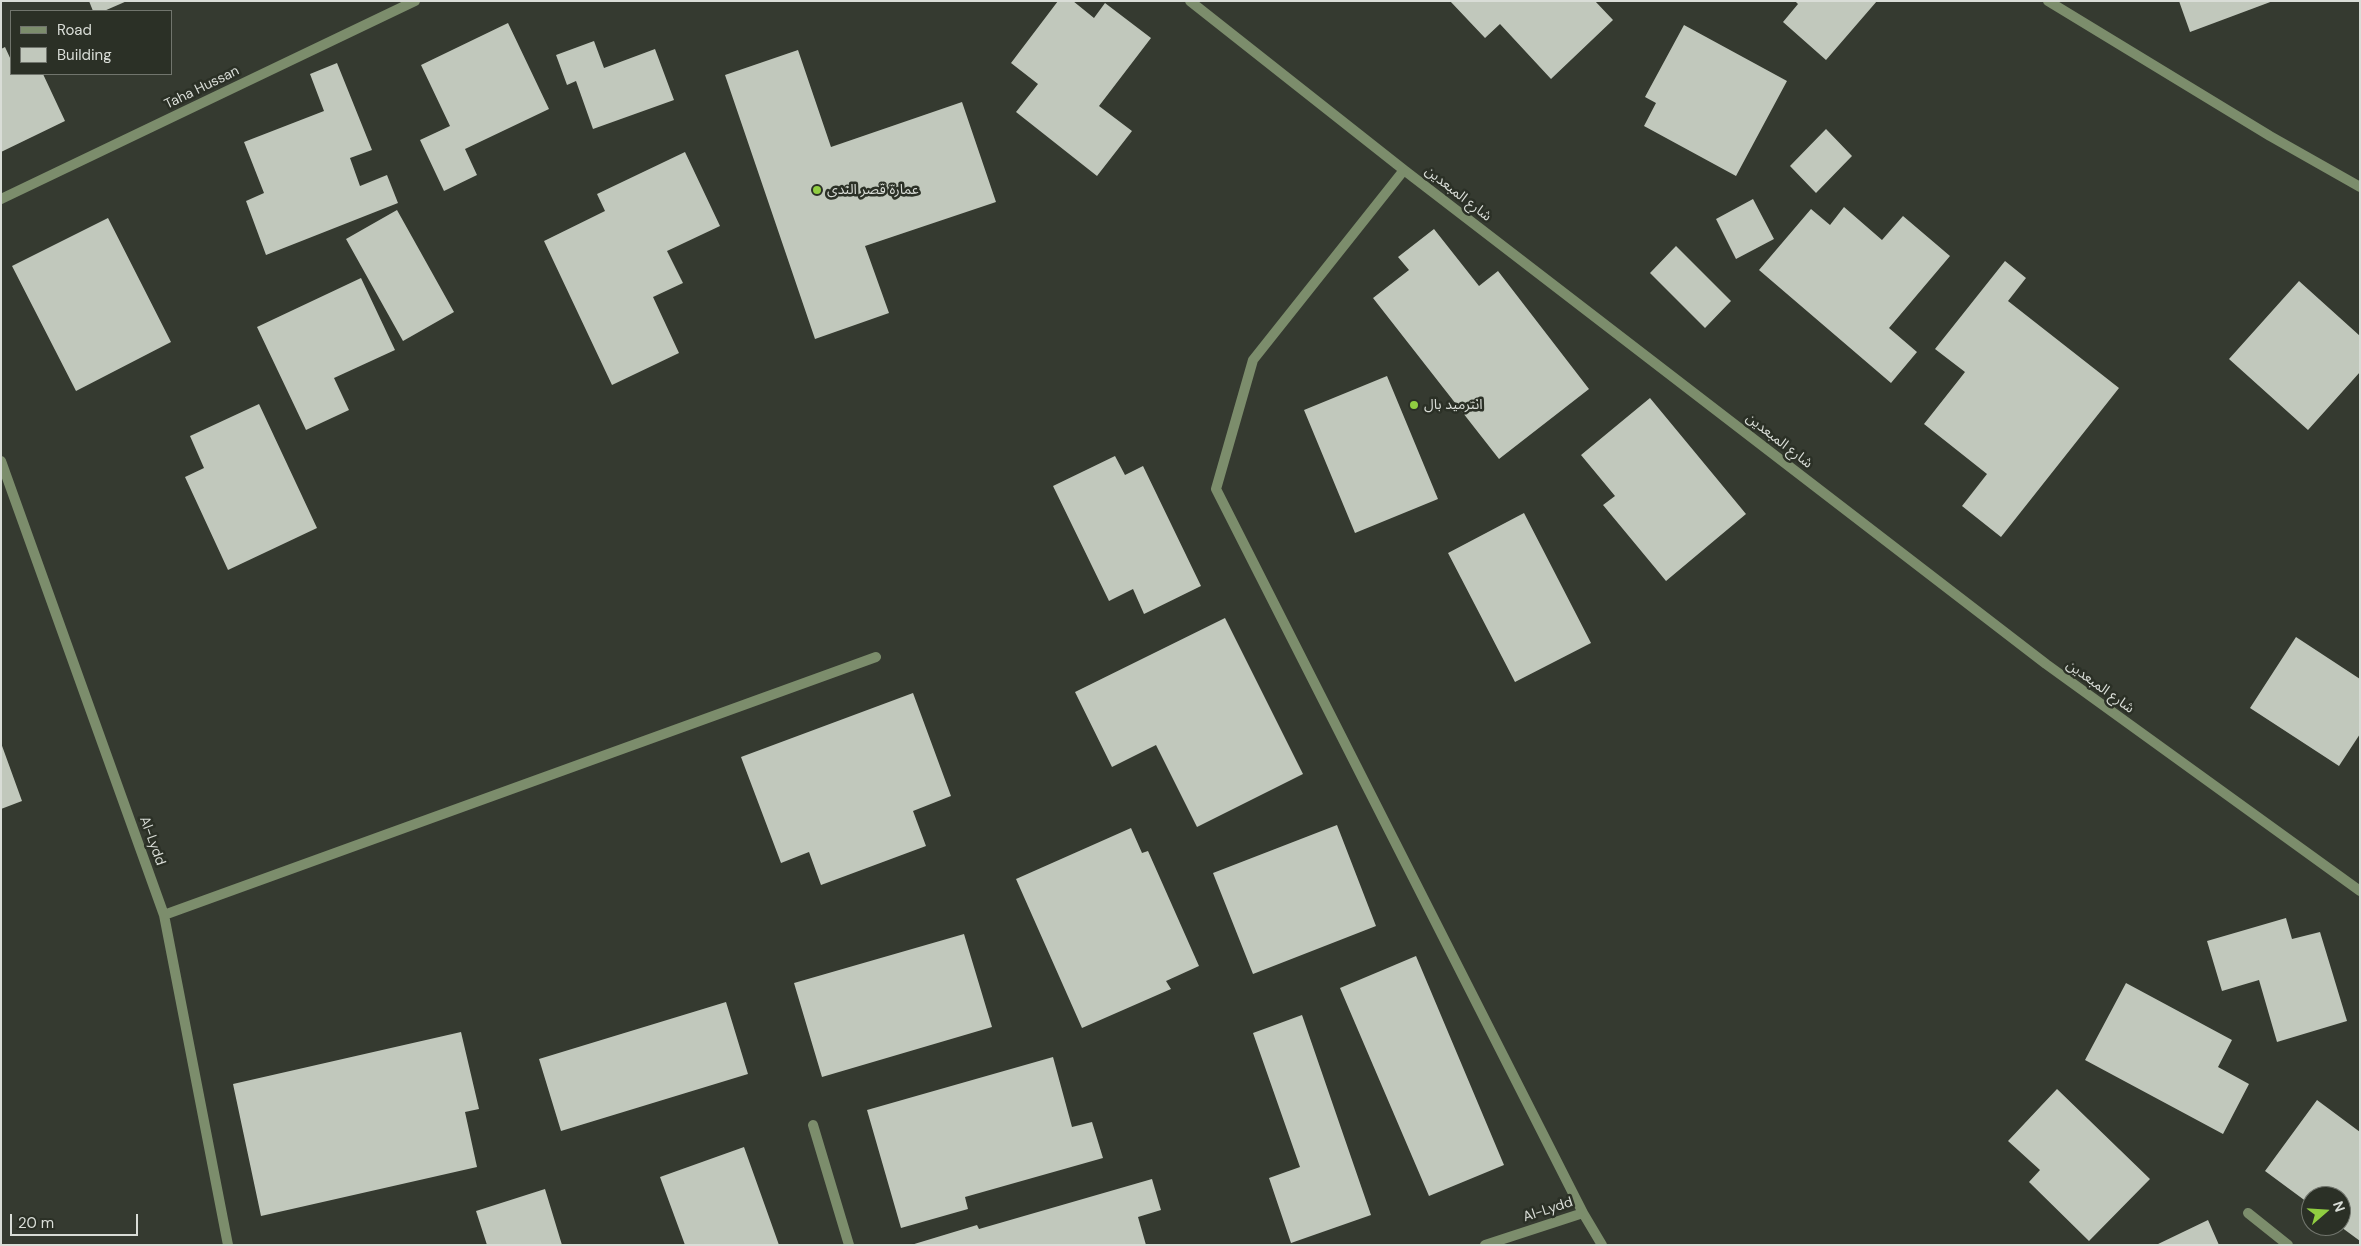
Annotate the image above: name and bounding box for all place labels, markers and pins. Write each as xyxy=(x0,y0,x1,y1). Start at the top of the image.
place label: عمارة قصر الندى xyxy=(827,182,919,198)
marker: عمارة قصر الندى xyxy=(811,184,823,196)
place label: انترميد بال xyxy=(1424,397,1483,413)
marker: انترميد بال xyxy=(1408,399,1420,411)

